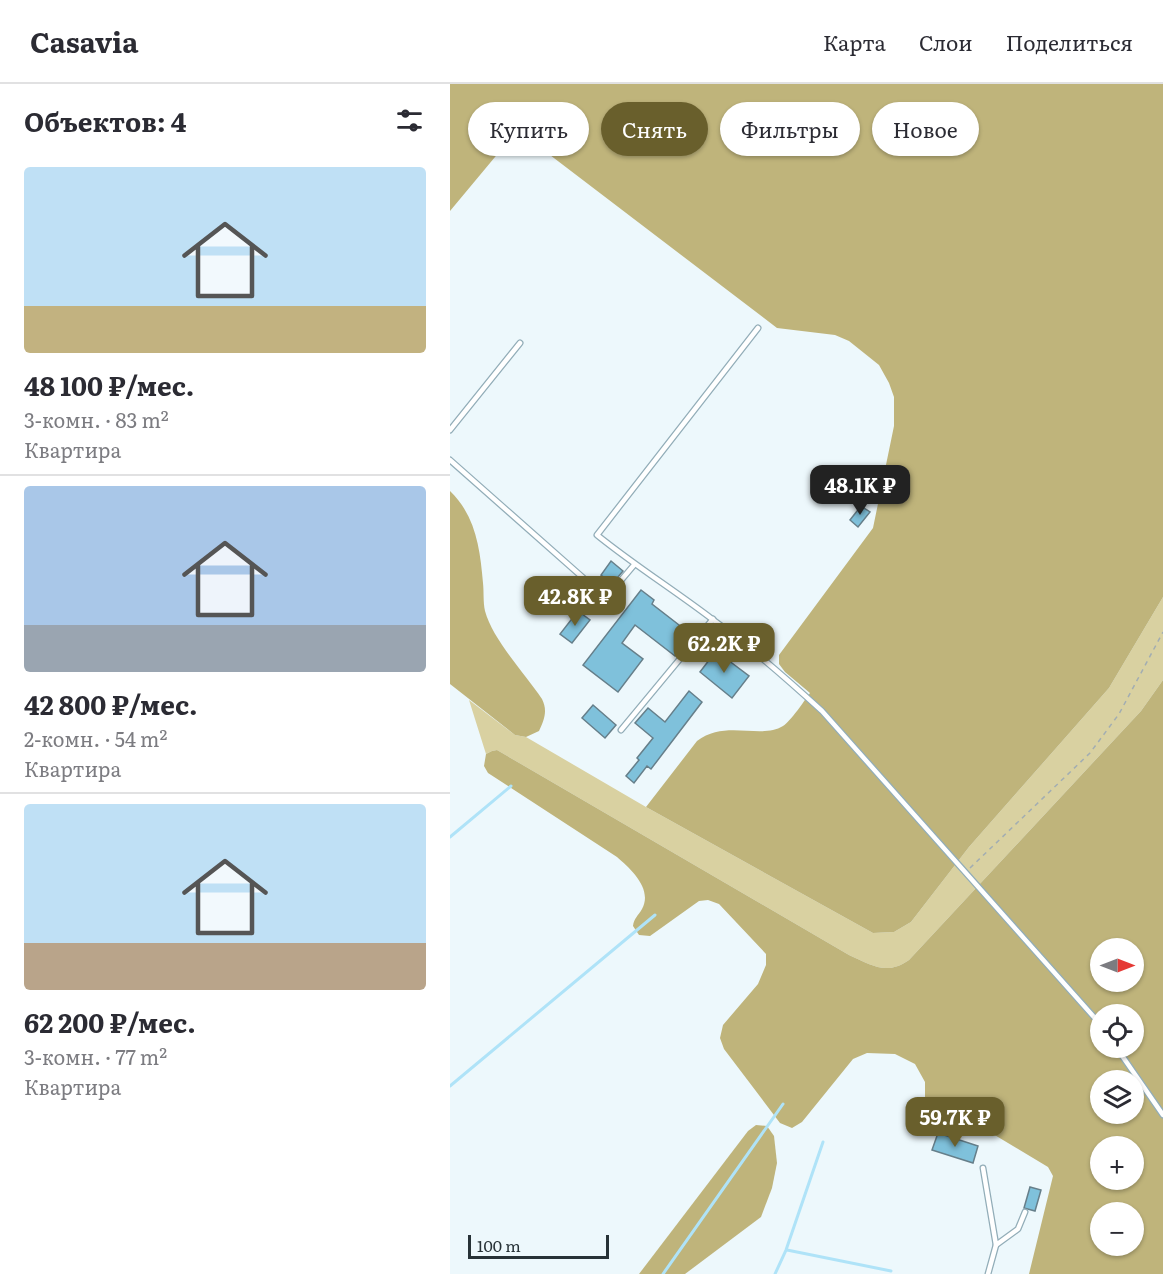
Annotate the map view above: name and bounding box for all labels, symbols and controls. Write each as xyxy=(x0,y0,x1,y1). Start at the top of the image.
text: Casavia xyxy=(30,20,139,62)
text: Карта xyxy=(823,26,886,57)
text: Слои xyxy=(919,26,973,57)
text: Поделиться xyxy=(1006,26,1133,57)
text: Объектов: 4 xyxy=(24,101,186,140)
chip: Купить xyxy=(468,102,589,156)
chip: Снять xyxy=(601,102,708,156)
chip: Фильтры xyxy=(720,102,860,156)
chip: Новое xyxy=(872,102,979,156)
icon: filters xyxy=(393,104,426,137)
icon: home xyxy=(171,206,279,314)
text: 48 100 ₽/мес. xyxy=(24,365,194,404)
text: 3-комн. · 83 m² xyxy=(24,404,169,434)
text: Квартира xyxy=(24,434,121,464)
pin: 48.1K ₽ xyxy=(805,465,915,516)
text: 48.1K ₽ xyxy=(824,469,896,499)
icon: home xyxy=(171,525,279,633)
pin: 42.8K ₽ xyxy=(520,576,630,627)
text: 42.8K ₽ xyxy=(538,580,612,610)
pin: 62.2K ₽ xyxy=(669,623,779,674)
text: 62.2K ₽ xyxy=(688,627,760,657)
text: 42 800 ₽/мес. xyxy=(24,684,198,723)
text: 2-комн. · 54 m² xyxy=(24,723,167,753)
text: Квартира xyxy=(24,753,121,783)
icon: home xyxy=(171,843,279,951)
north arrow xyxy=(1090,938,1144,992)
map controls xyxy=(1090,938,1144,1256)
text: 62 200 ₽/мес. xyxy=(24,1002,196,1041)
button: locate xyxy=(1090,1004,1144,1058)
text: 3-комн. · 77 m² xyxy=(24,1041,167,1071)
button: layers xyxy=(1090,1070,1144,1124)
text: Квартира xyxy=(24,1071,121,1101)
pin: 59.7K ₽ xyxy=(900,1097,1010,1148)
text: 59.7K ₽ xyxy=(920,1101,990,1131)
button: + xyxy=(1090,1136,1144,1190)
button: − xyxy=(1090,1202,1144,1256)
scale bar xyxy=(468,1232,609,1260)
text: 100 m xyxy=(477,1233,521,1257)

